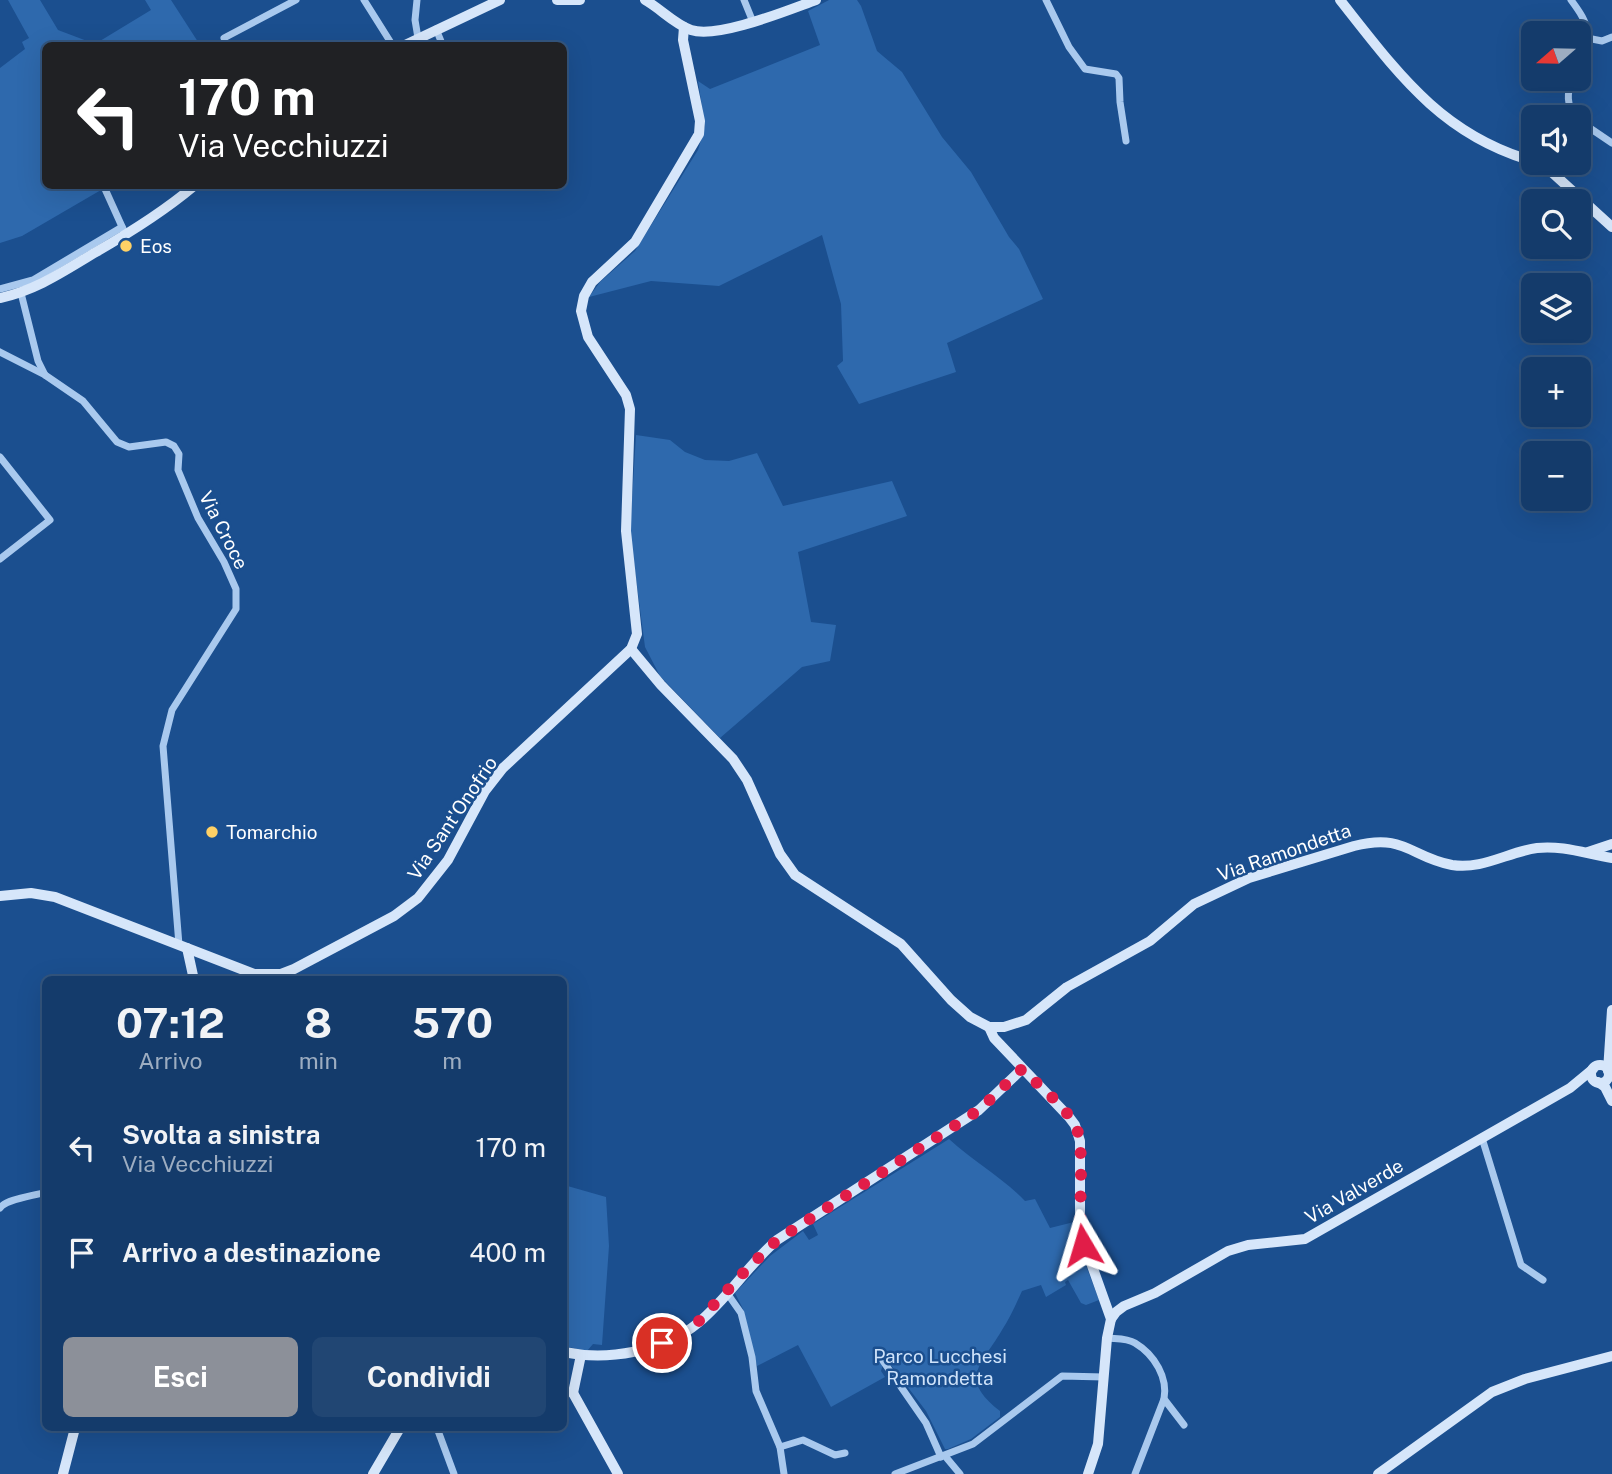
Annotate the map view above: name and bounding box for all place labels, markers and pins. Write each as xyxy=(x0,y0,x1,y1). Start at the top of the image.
place label: Eos xyxy=(140,235,172,257)
marker: Eos xyxy=(118,238,134,254)
place label: Tomarchio xyxy=(226,821,318,843)
marker: Tomarchio xyxy=(204,824,220,840)
pin xyxy=(632,1313,692,1373)

